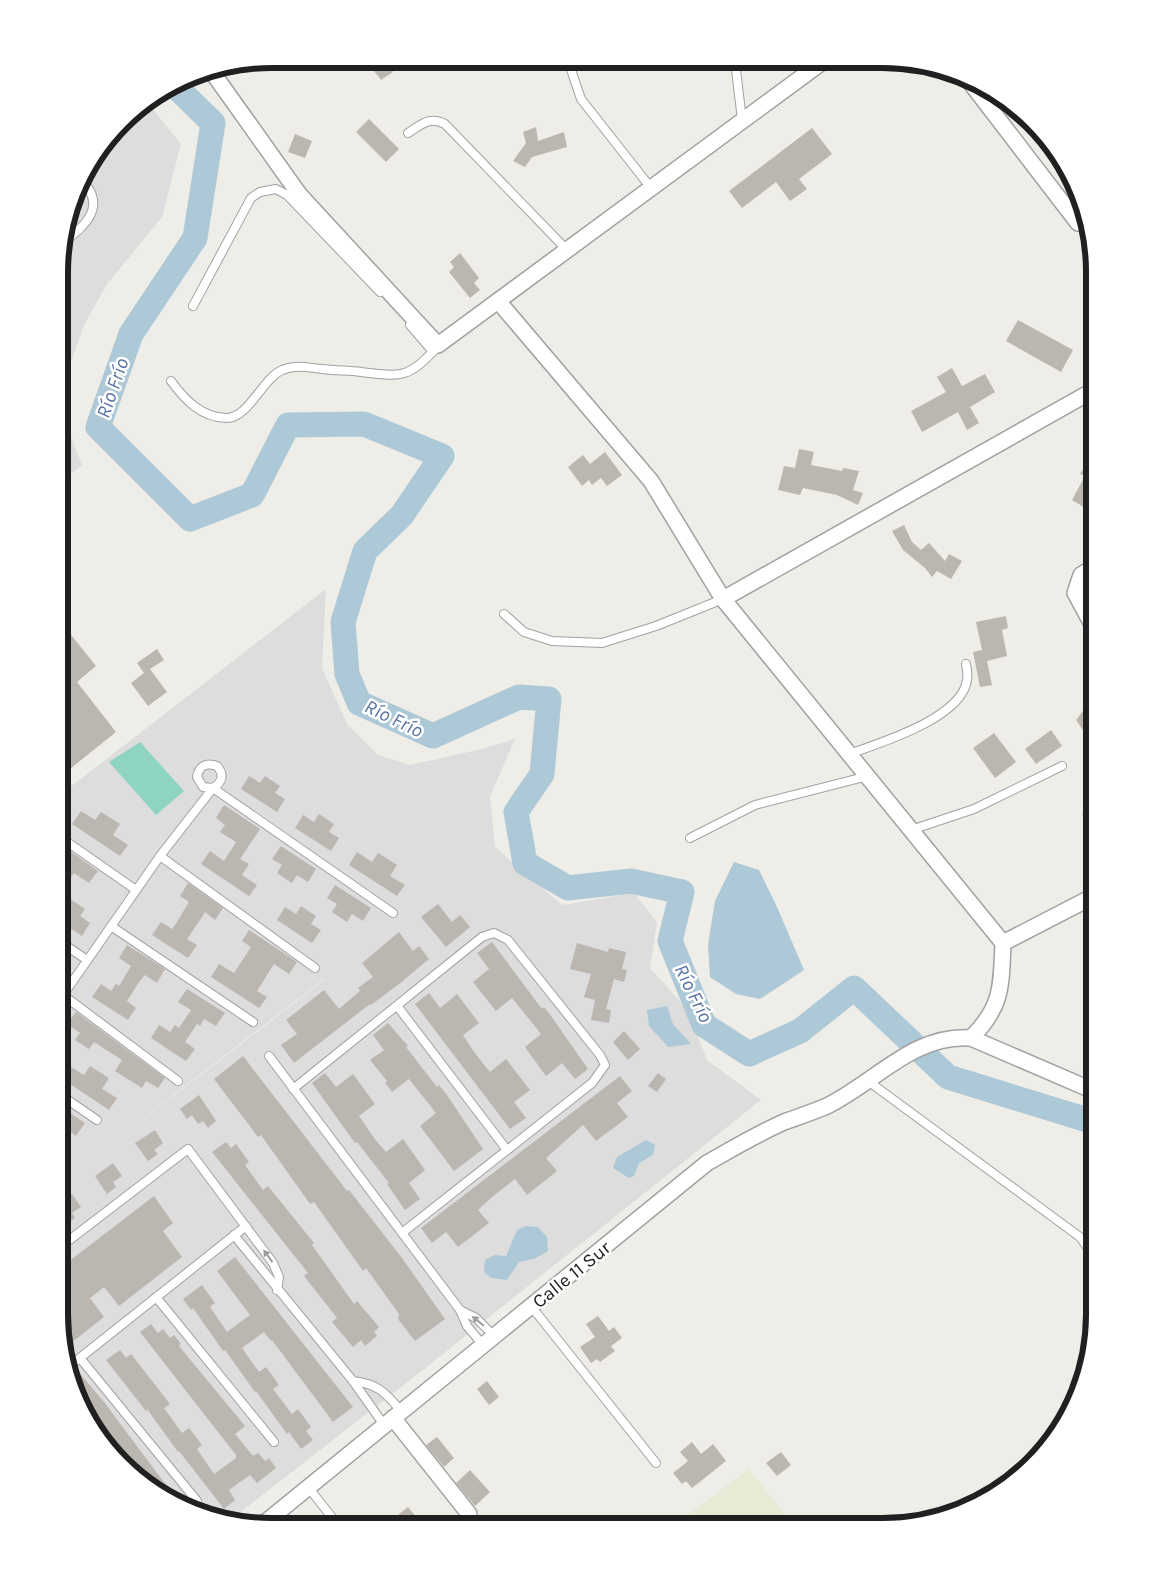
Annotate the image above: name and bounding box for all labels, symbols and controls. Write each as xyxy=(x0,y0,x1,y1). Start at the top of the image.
water label: Río Frío xyxy=(92,355,133,421)
water label: Río Frío xyxy=(361,695,427,742)
water label: Río Frío xyxy=(670,960,718,1026)
street label: Calle 11 Sur xyxy=(528,1237,615,1313)
one-way arrow xyxy=(263,1249,273,1263)
one-way arrow xyxy=(472,1316,485,1327)

